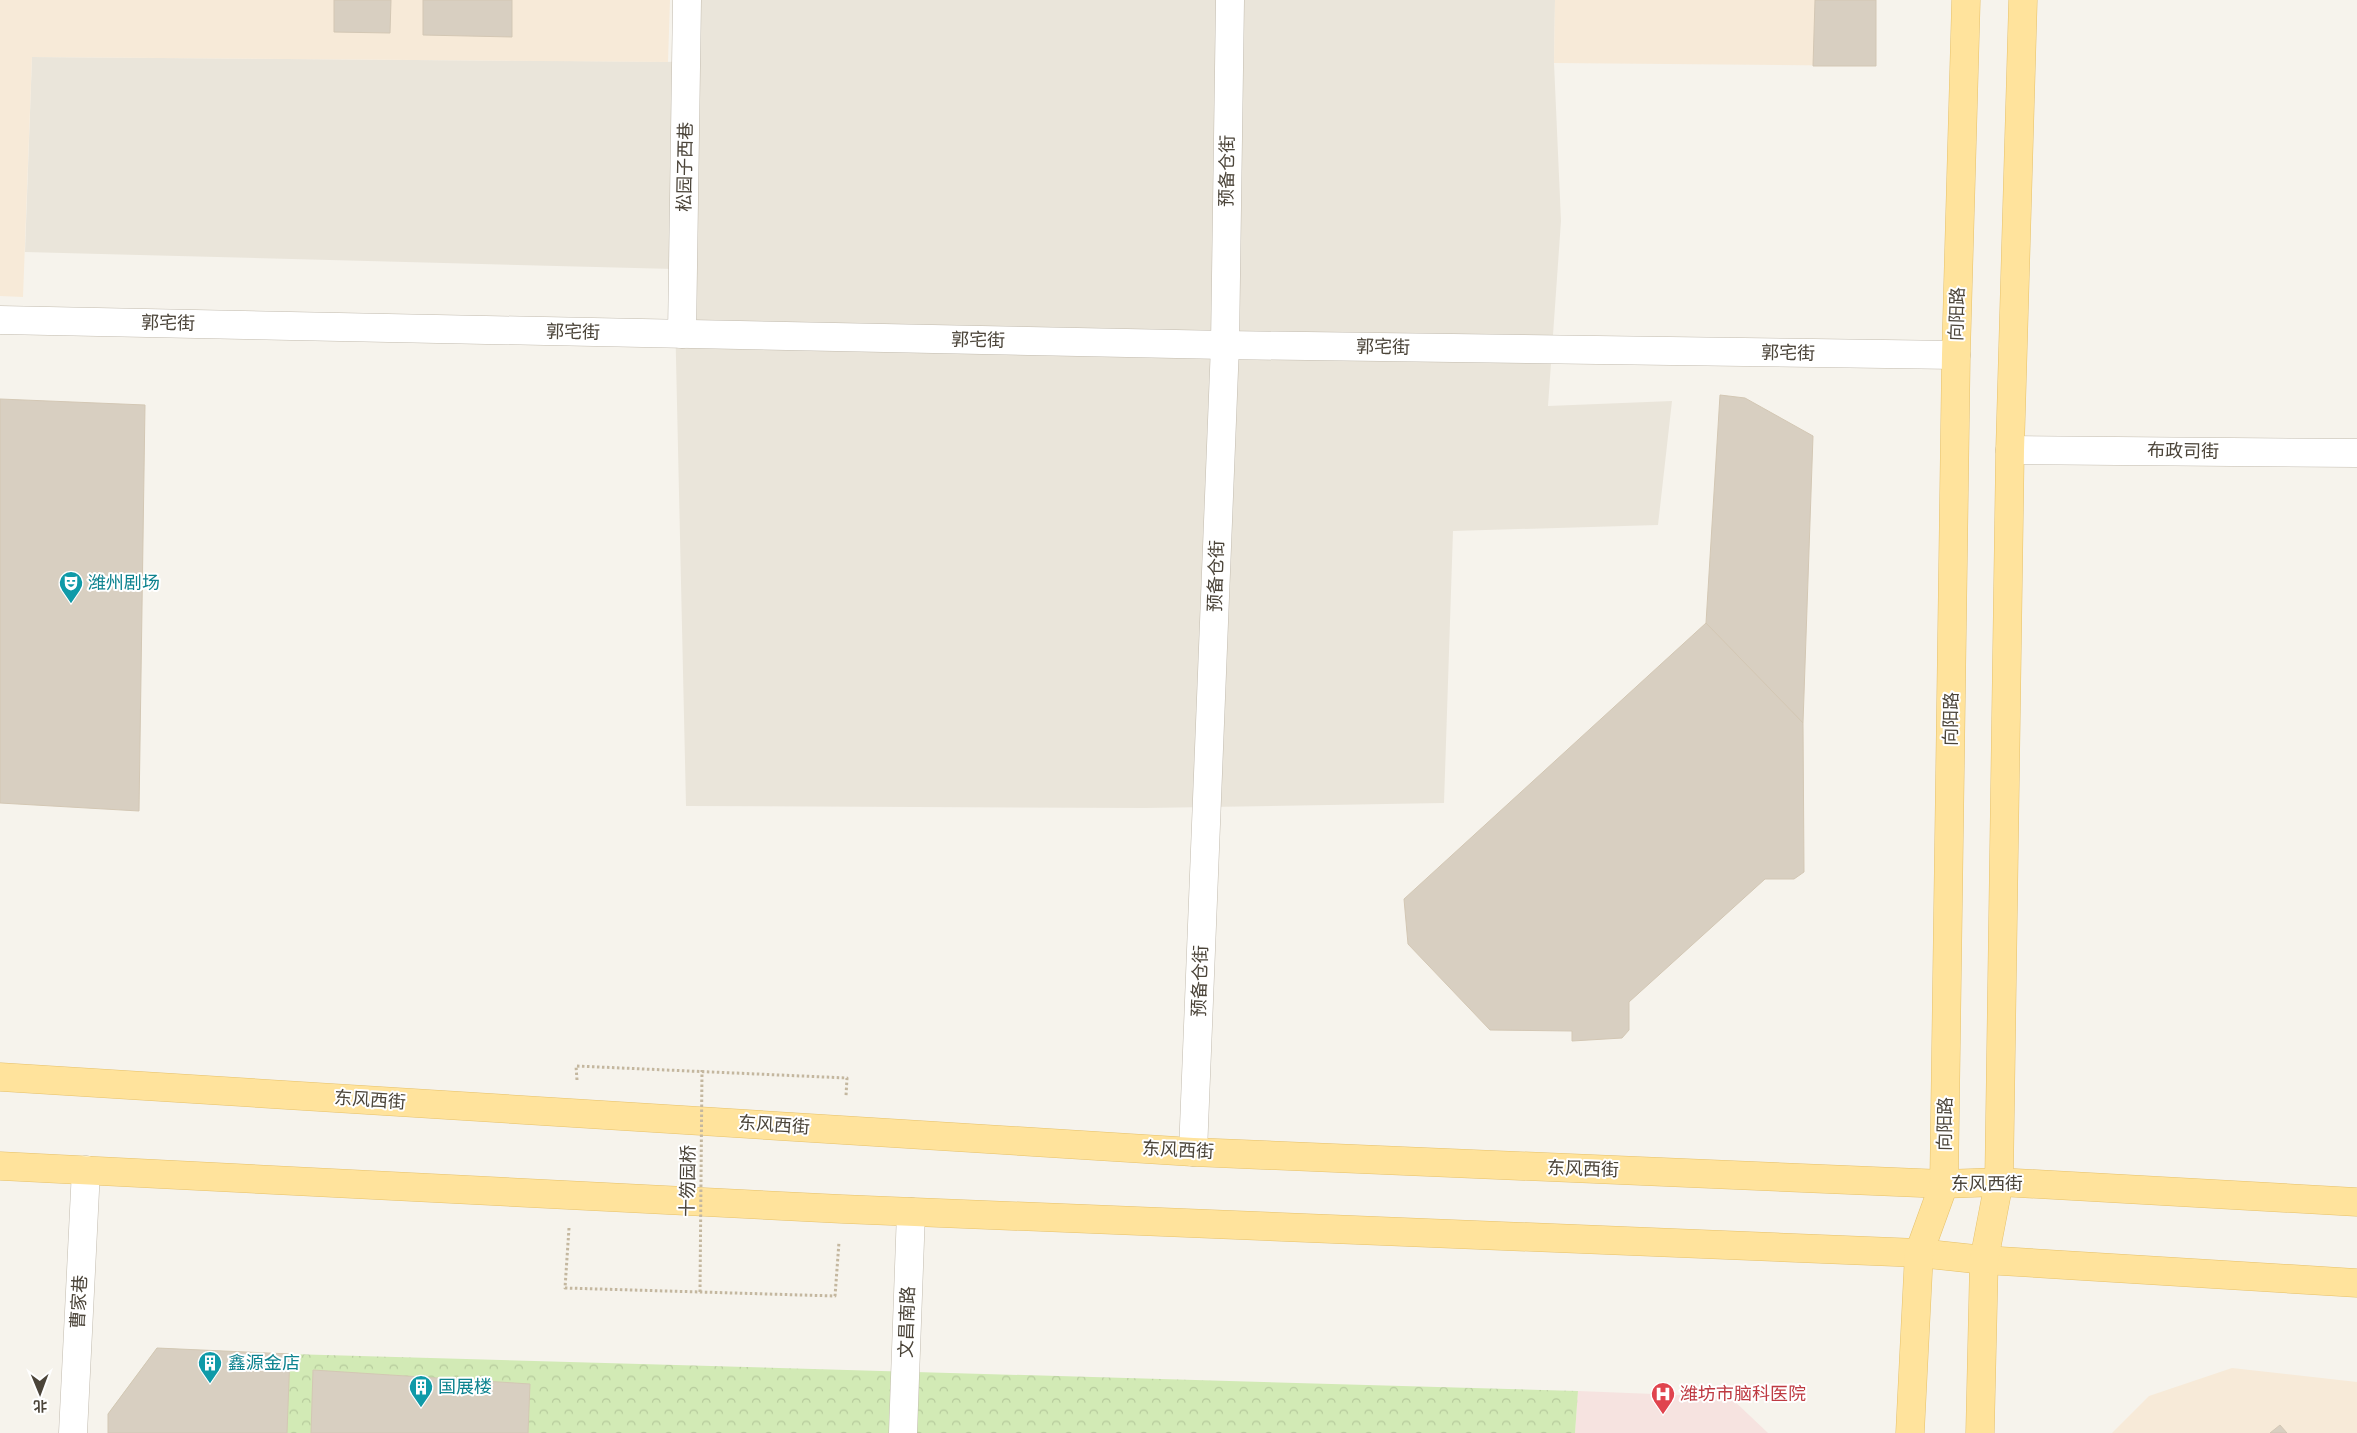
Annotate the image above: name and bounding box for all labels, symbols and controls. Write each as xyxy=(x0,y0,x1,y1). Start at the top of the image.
street label: 松园子西巷 xyxy=(672,122,697,212)
street label: 预备仓街 xyxy=(1214,135,1239,207)
street label: 向阳路 xyxy=(1944,287,1969,341)
street label: 郭宅街 xyxy=(141,311,195,334)
street label: 郭宅街 xyxy=(546,320,600,343)
street label: 郭宅街 xyxy=(951,328,1005,351)
street label: 郭宅街 xyxy=(1356,335,1410,358)
street label: 郭宅街 xyxy=(1761,341,1815,364)
street label: 布政司街 xyxy=(2147,438,2219,463)
street label: 预备仓街 xyxy=(1203,540,1228,612)
theatre icon: 潍州剧场 xyxy=(58,570,84,604)
place label: 潍州剧场 xyxy=(88,571,160,594)
street label: 向阳路 xyxy=(1939,692,1962,746)
street label: 预备仓街 xyxy=(1187,945,1212,1017)
street label: 东风西街 xyxy=(333,1086,407,1113)
street label: 向阳路 xyxy=(1933,1097,1956,1151)
street label: 东风西街 xyxy=(737,1111,811,1138)
street label: 东风西街 xyxy=(1141,1136,1215,1163)
street label: 十笏园桥 xyxy=(675,1145,700,1217)
street label: 东风西街 xyxy=(1547,1156,1619,1181)
street label: 东风西街 xyxy=(1951,1172,2023,1195)
street label: 曹家巷 xyxy=(66,1274,91,1330)
street label: 文昌南路 xyxy=(894,1286,919,1358)
building icon: 鑫源金店 xyxy=(197,1350,223,1384)
place label: 鑫源金店 xyxy=(228,1351,300,1374)
north arrow xyxy=(15,1368,65,1418)
building icon: 国展楼 xyxy=(408,1374,434,1408)
place label: 国展楼 xyxy=(438,1375,492,1398)
hospital icon: 潍坊市脑科医院 xyxy=(1650,1381,1676,1415)
place label: 潍坊市脑科医院 xyxy=(1680,1382,1806,1405)
text: 北 xyxy=(33,1397,47,1415)

